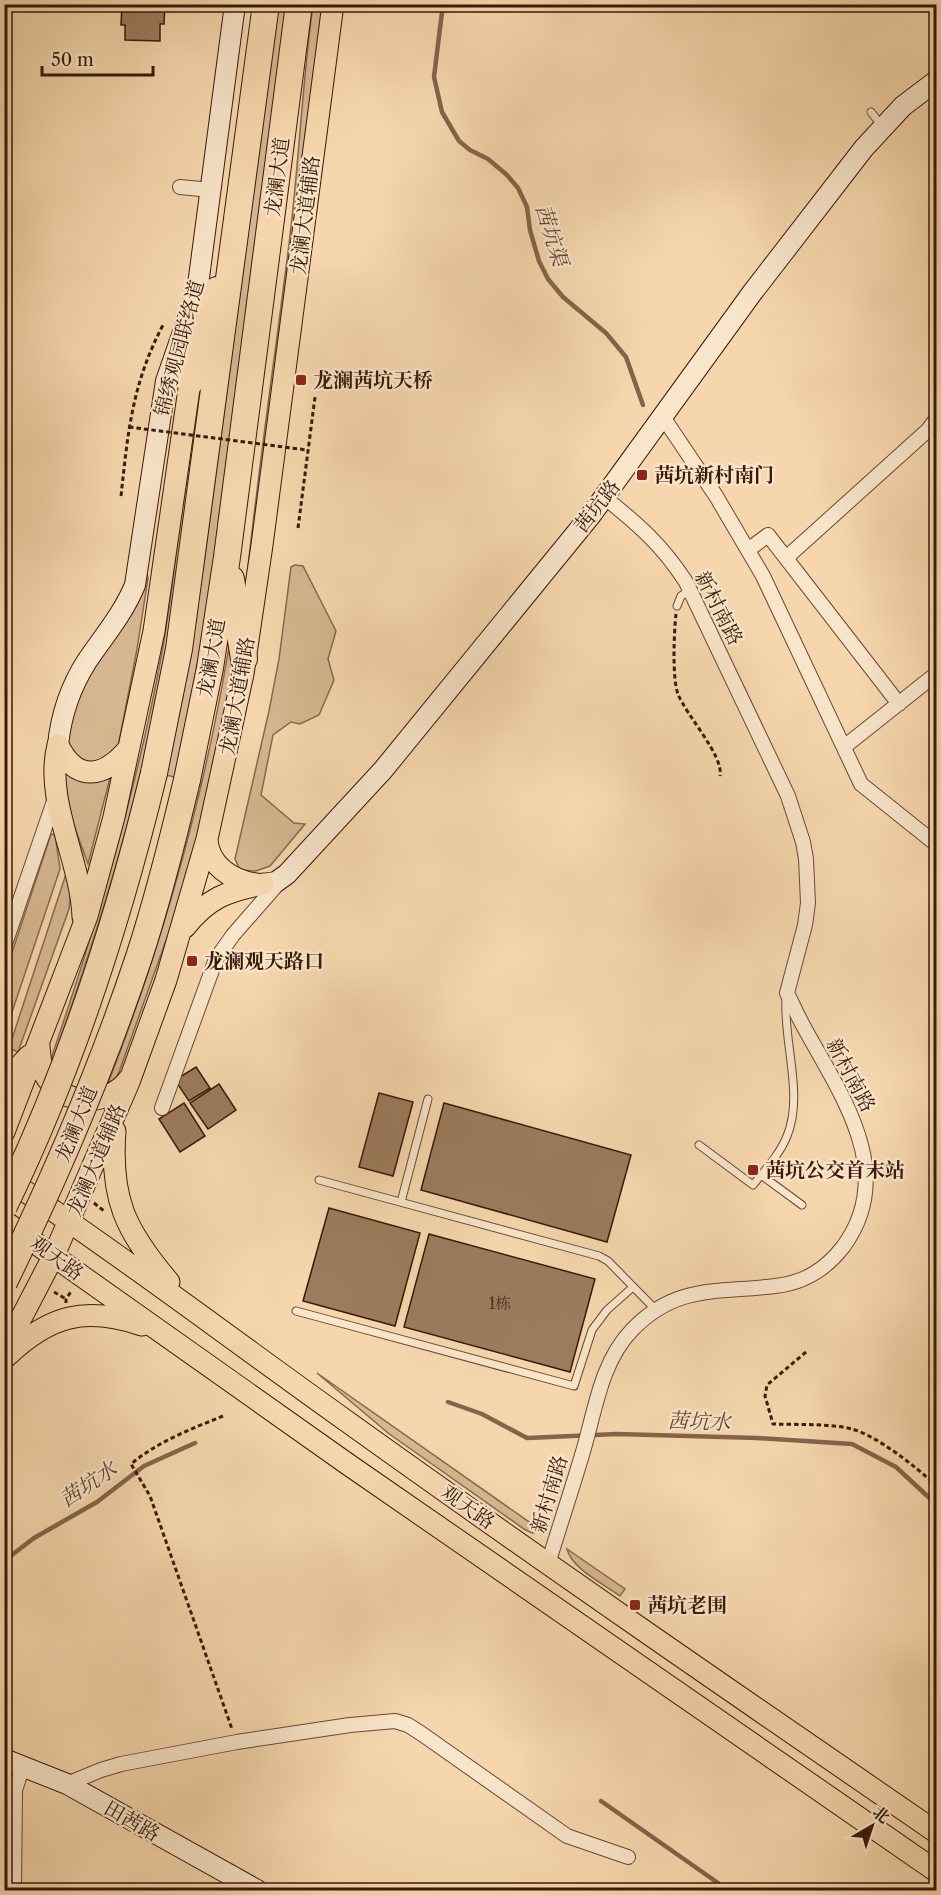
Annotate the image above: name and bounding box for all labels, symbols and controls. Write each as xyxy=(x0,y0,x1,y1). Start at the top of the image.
scale bar xyxy=(42,39,153,77)
text: 50 m xyxy=(51,49,94,71)
street label: 龙澜大道 xyxy=(260,136,294,218)
street label: 龙澜大道辅路 xyxy=(286,154,324,276)
water label: 茜坑渠 xyxy=(531,201,574,272)
street label: 锦绣观园联络道 xyxy=(149,277,209,419)
place label: 龙澜茜坑天桥 xyxy=(313,368,433,392)
marker: 龙澜茜坑天桥 xyxy=(294,373,308,387)
place label: 茜坑新村南门 xyxy=(654,463,774,487)
marker: 茜坑新村南门 xyxy=(635,468,649,482)
street label: 茜坑路 xyxy=(569,475,625,537)
street label: 新村南路 xyxy=(690,567,748,649)
street label: 龙澜大道 xyxy=(192,617,230,699)
street label: 龙澜大道辅路 xyxy=(215,635,259,757)
place label: 龙澜观天路口 xyxy=(204,949,324,973)
marker: 龙澜观天路口 xyxy=(185,954,199,968)
street label: 新村南路 xyxy=(822,1034,880,1116)
street label: 龙澜大道 xyxy=(50,1082,102,1166)
street label: 龙澜大道辅路 xyxy=(62,1100,130,1220)
place label: 茜坑公交首末站 xyxy=(765,1158,905,1182)
marker: 茜坑公交首末站 xyxy=(746,1163,760,1177)
street label: 观天路 xyxy=(26,1231,88,1285)
house number: 1栋 xyxy=(489,1293,511,1313)
water label: 茜坑水 xyxy=(667,1407,733,1435)
street label: 新村南路 xyxy=(526,1452,572,1536)
water label: 茜坑水 xyxy=(55,1455,123,1512)
street label: 观天路 xyxy=(437,1480,499,1534)
place label: 茜坑老围 xyxy=(647,1593,727,1617)
marker: 茜坑老围 xyxy=(628,1598,642,1612)
street label: 田茜路 xyxy=(100,1796,164,1846)
north arrow xyxy=(842,1796,902,1856)
text: 北 xyxy=(869,1802,894,1827)

